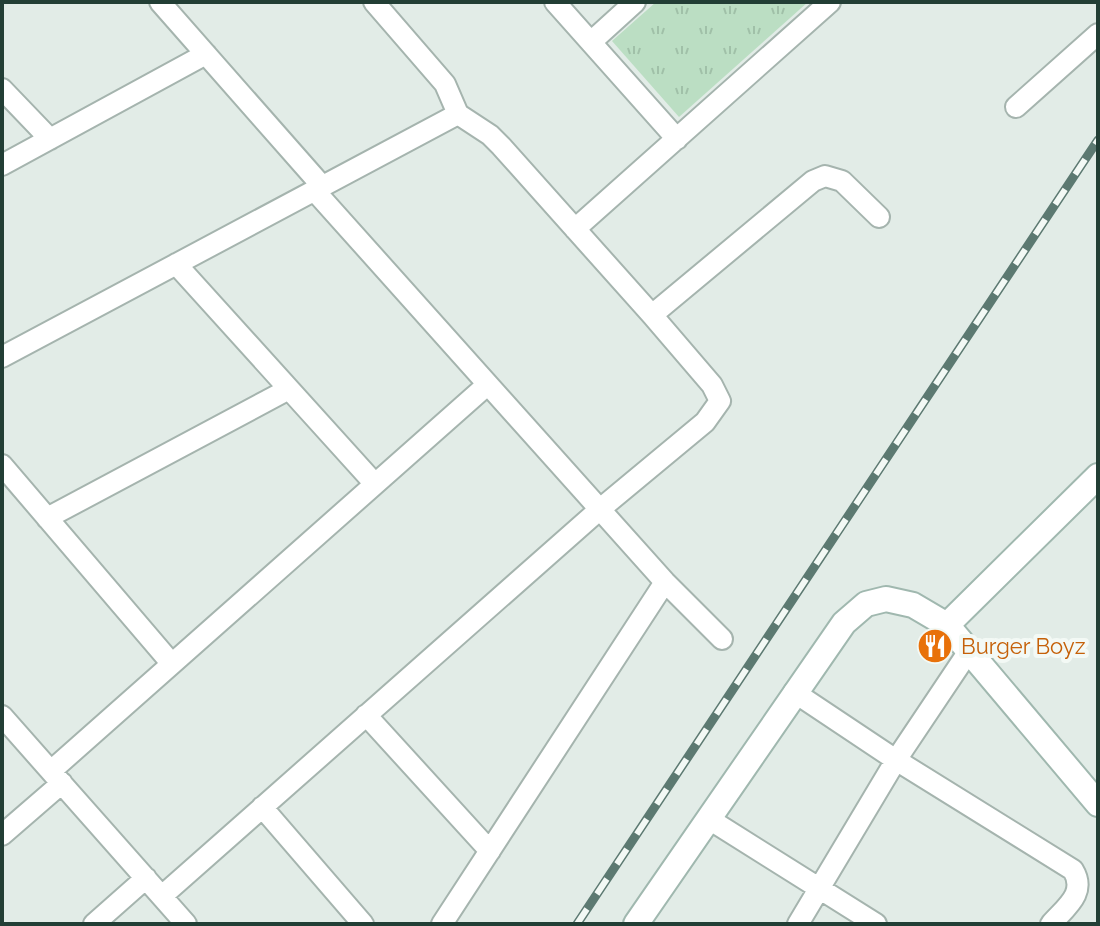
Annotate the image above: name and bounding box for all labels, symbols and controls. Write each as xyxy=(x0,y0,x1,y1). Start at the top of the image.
restaurant icon: Burger Boyz xyxy=(916,627,954,665)
place label: Burger Boyz xyxy=(961,633,1086,659)

